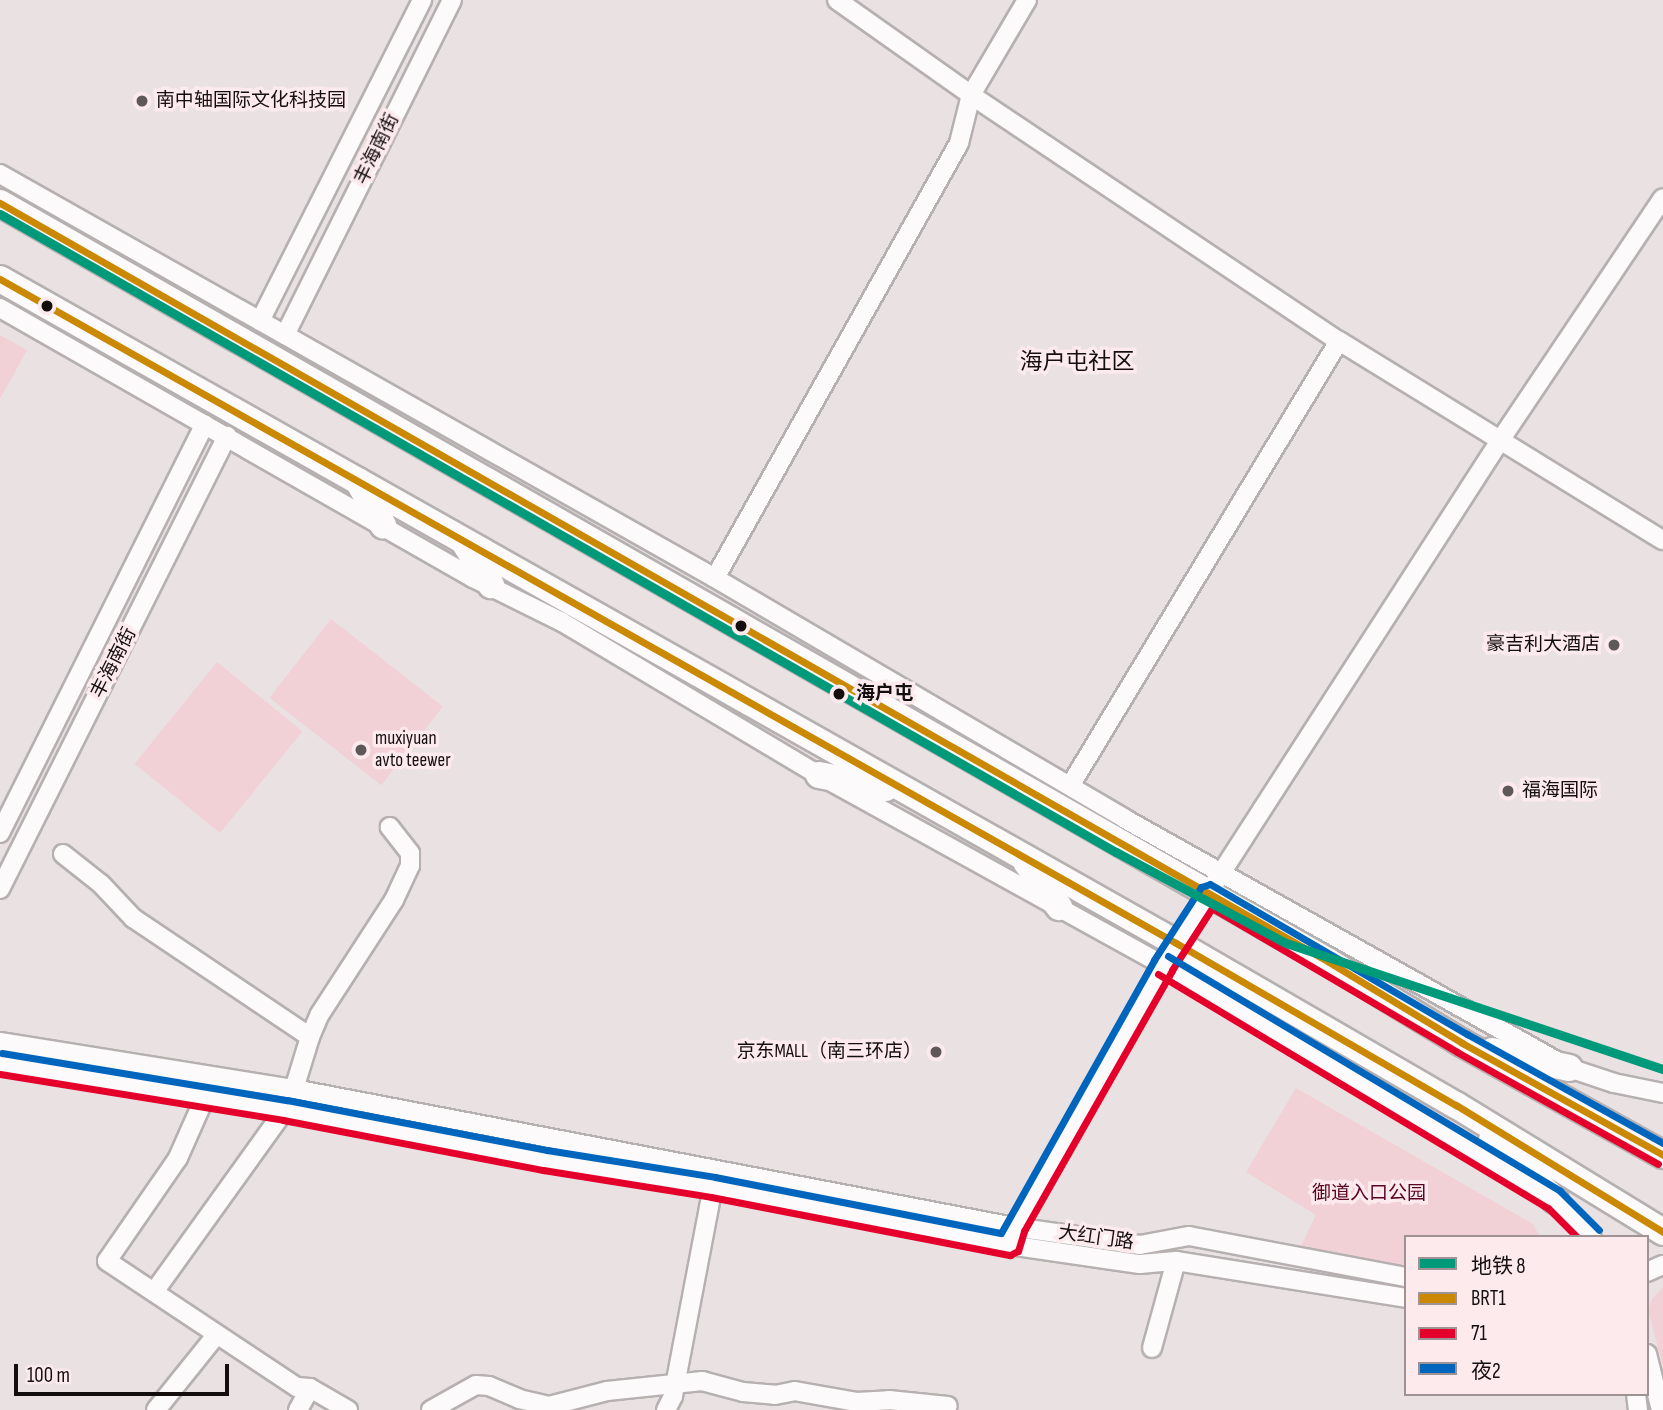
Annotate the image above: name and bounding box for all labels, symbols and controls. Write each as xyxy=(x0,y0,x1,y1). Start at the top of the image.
place label: 南中轴国际文化科技园 xyxy=(156,90,346,112)
marker: 南中轴国际文化科技园 xyxy=(134,93,150,109)
street label: 丰海南街 xyxy=(350,110,404,188)
unlabelled marker xyxy=(40,299,54,313)
district label: 海户屯社区 xyxy=(1020,348,1134,376)
unlabelled marker xyxy=(734,619,748,633)
street label: 丰海南街 xyxy=(87,624,141,702)
place label: 豪吉利大酒店 xyxy=(1486,634,1600,656)
marker: 豪吉利大酒店 xyxy=(1606,637,1622,653)
marker: 海户屯 xyxy=(828,683,850,705)
place label: 海户屯 xyxy=(856,683,913,705)
place label: muxiyuan avto teewer xyxy=(375,728,451,772)
marker: muxiyuan avto teewer xyxy=(353,742,369,758)
place label: 福海国际 xyxy=(1522,780,1598,802)
marker: 福海国际 xyxy=(1500,783,1516,799)
place label: 京东MALL（南三环店） xyxy=(737,1041,922,1063)
marker: 京东MALL（南三环店） xyxy=(928,1044,944,1060)
park label: 御道入口公园 xyxy=(1312,1183,1426,1205)
street label: 大红门路 xyxy=(1057,1221,1135,1255)
legend xyxy=(1404,1235,1649,1396)
text: 地铁 8 xyxy=(1471,1254,1526,1279)
text: BRT1 xyxy=(1471,1286,1506,1311)
text: 71 xyxy=(1471,1321,1487,1346)
scale bar xyxy=(18,1350,233,1394)
text: 夜2 xyxy=(1471,1359,1501,1384)
text: 100 m xyxy=(27,1363,70,1388)

